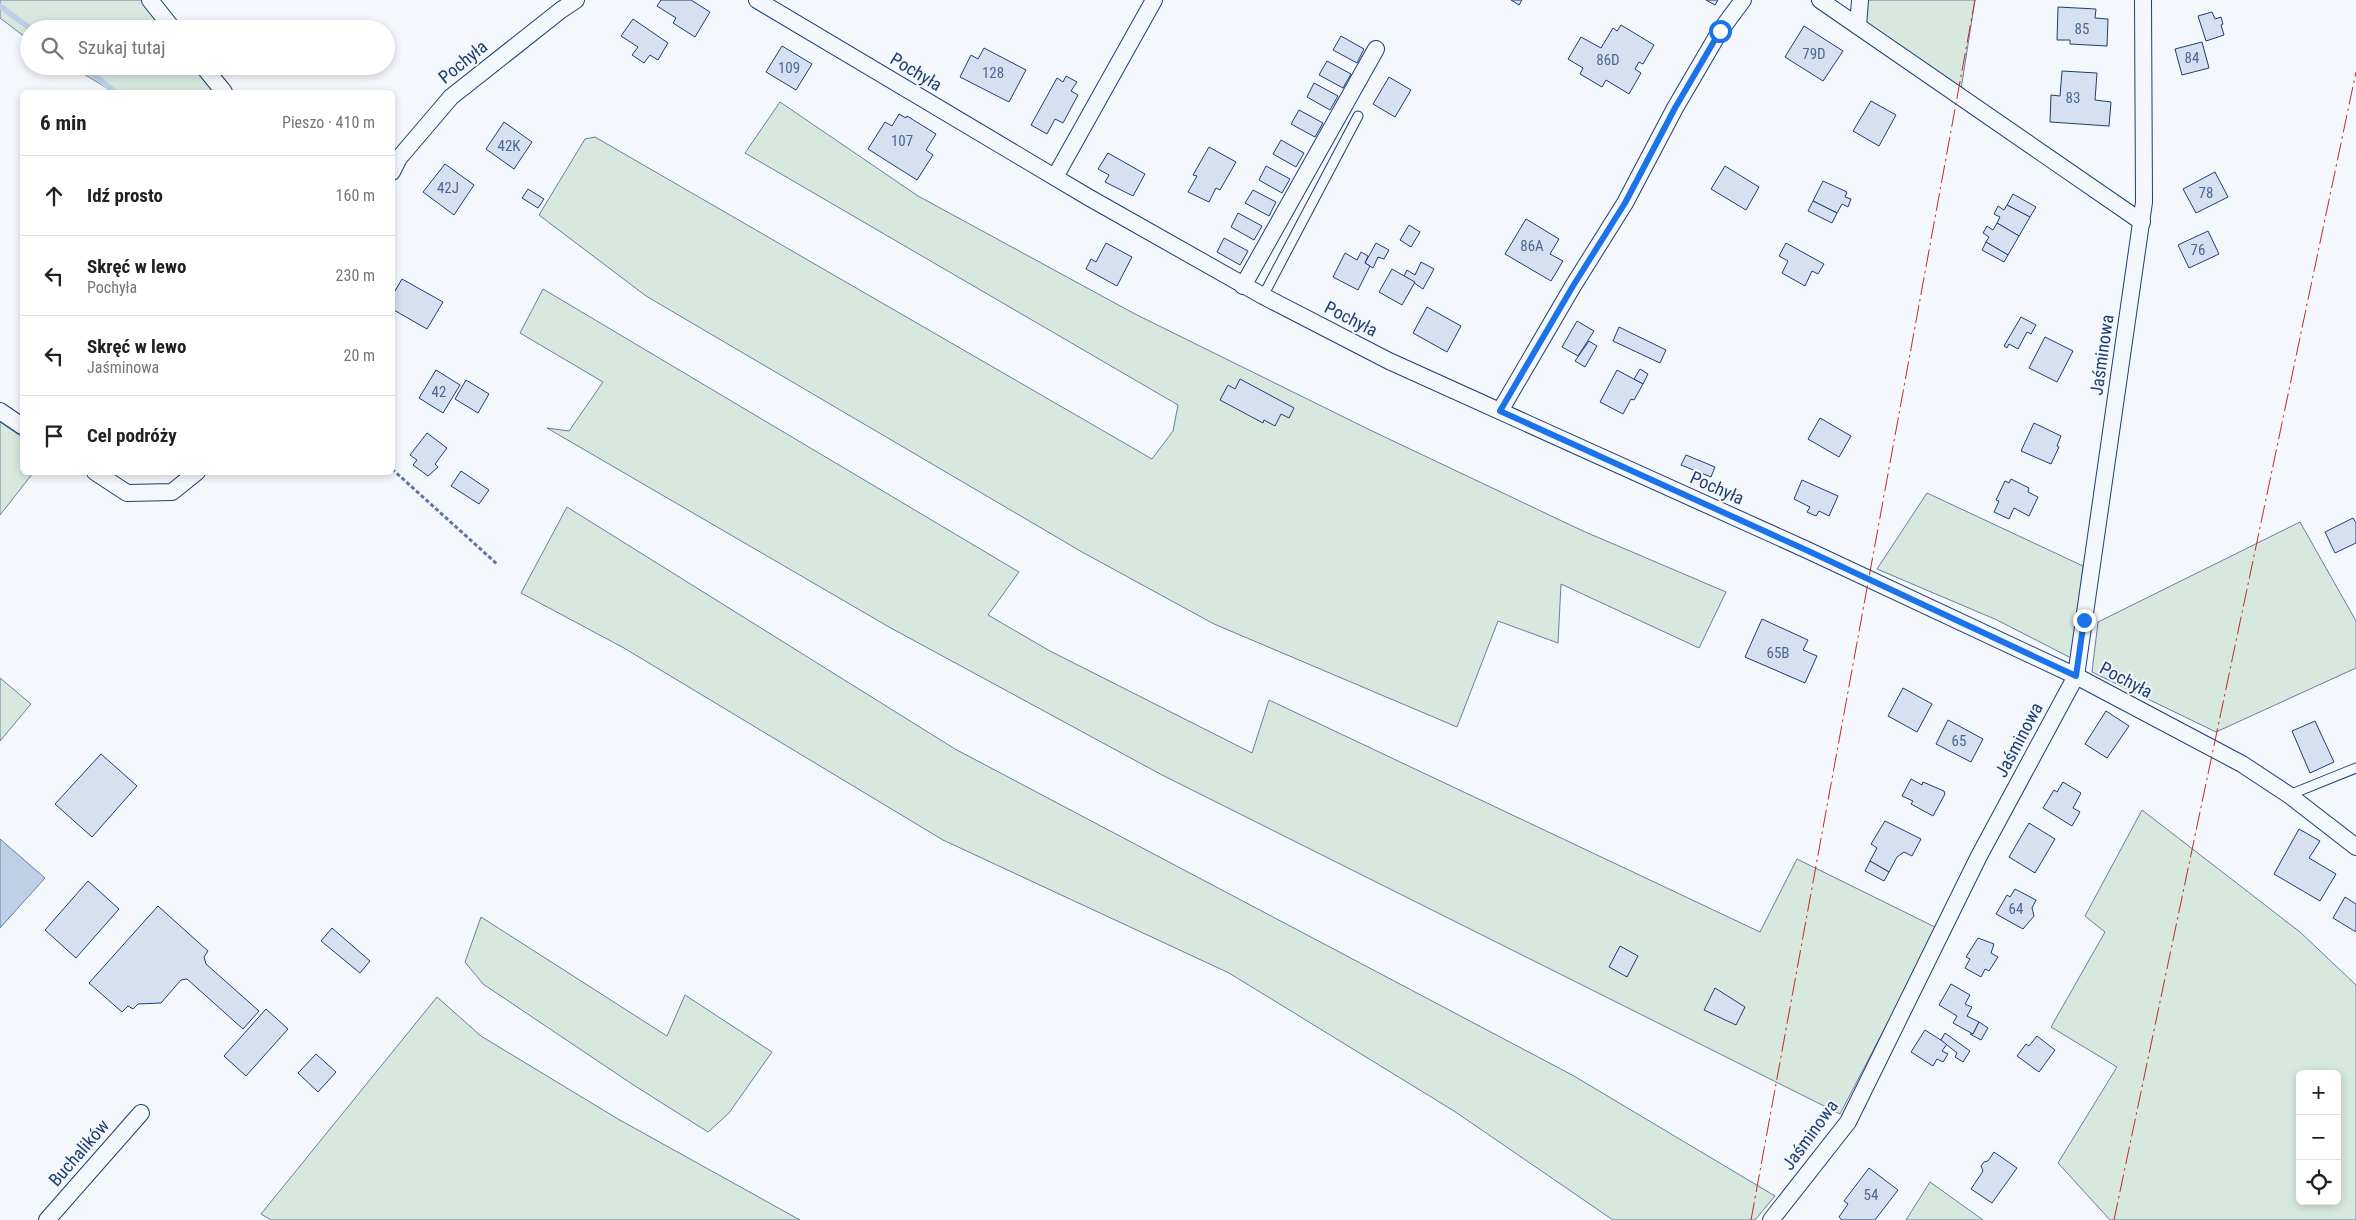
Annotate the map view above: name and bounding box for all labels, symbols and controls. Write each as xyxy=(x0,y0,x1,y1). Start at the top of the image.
search box xyxy=(20,20,395,75)
route start xyxy=(1709,20,1732,43)
house number: 85 xyxy=(2075,20,2089,38)
icon: search xyxy=(38,34,66,62)
text: Szukaj tutaj xyxy=(78,36,165,59)
street label: Pochyła xyxy=(434,36,491,88)
house number: 79D xyxy=(1802,45,1826,63)
street label: Pochyła xyxy=(887,48,946,95)
house number: 84 xyxy=(2185,49,2199,67)
house number: 86D xyxy=(1596,51,1620,69)
house number: 109 xyxy=(778,59,800,77)
house number: 128 xyxy=(982,64,1004,82)
house number: 83 xyxy=(2066,89,2080,107)
text: 6 min xyxy=(40,111,87,135)
text: Pieszo · 410 m xyxy=(282,113,375,132)
house number: 107 xyxy=(891,132,913,150)
house number: 42K xyxy=(498,137,521,155)
house number: 42J xyxy=(437,179,459,197)
icon: ahead xyxy=(40,182,68,210)
text: Idź prosto xyxy=(87,184,163,207)
house number: 78 xyxy=(2199,184,2213,202)
text: 160 m xyxy=(336,186,375,205)
house number: 86A xyxy=(1520,237,1544,255)
house number: 76 xyxy=(2191,241,2205,259)
text: Skręć w lewo xyxy=(87,255,186,278)
icon: left xyxy=(40,262,68,290)
text: 230 m xyxy=(336,266,375,285)
text: Pochyła xyxy=(87,278,137,297)
street label: Pochyła xyxy=(1321,296,1381,341)
street label: Jaśminowa xyxy=(2085,313,2118,397)
text: Skręć w lewo xyxy=(87,335,186,358)
icon: left xyxy=(40,342,68,370)
text: 20 m xyxy=(343,346,375,365)
text: Jaśminowa xyxy=(87,358,159,377)
house number: 42 xyxy=(432,383,446,401)
icon: arrive xyxy=(40,422,68,450)
text: Cel podróży xyxy=(87,424,177,447)
street label: Pochyła xyxy=(1687,466,1747,509)
route end xyxy=(2073,609,2096,632)
house number: 65B xyxy=(1767,644,1790,662)
street label: Pochyła xyxy=(2096,657,2156,702)
street label: Jaśminowa xyxy=(1990,699,2047,781)
house number: 65 xyxy=(1952,732,1966,750)
house number: 64 xyxy=(2009,900,2023,918)
map controls xyxy=(2296,1070,2341,1205)
button: + xyxy=(2296,1070,2341,1115)
street label: Jaśminowa xyxy=(1777,1096,1842,1174)
street label: Buchalików xyxy=(44,1115,113,1190)
button: − xyxy=(2296,1115,2341,1160)
button: locate xyxy=(2296,1160,2341,1205)
house number: 54 xyxy=(1864,1186,1878,1204)

